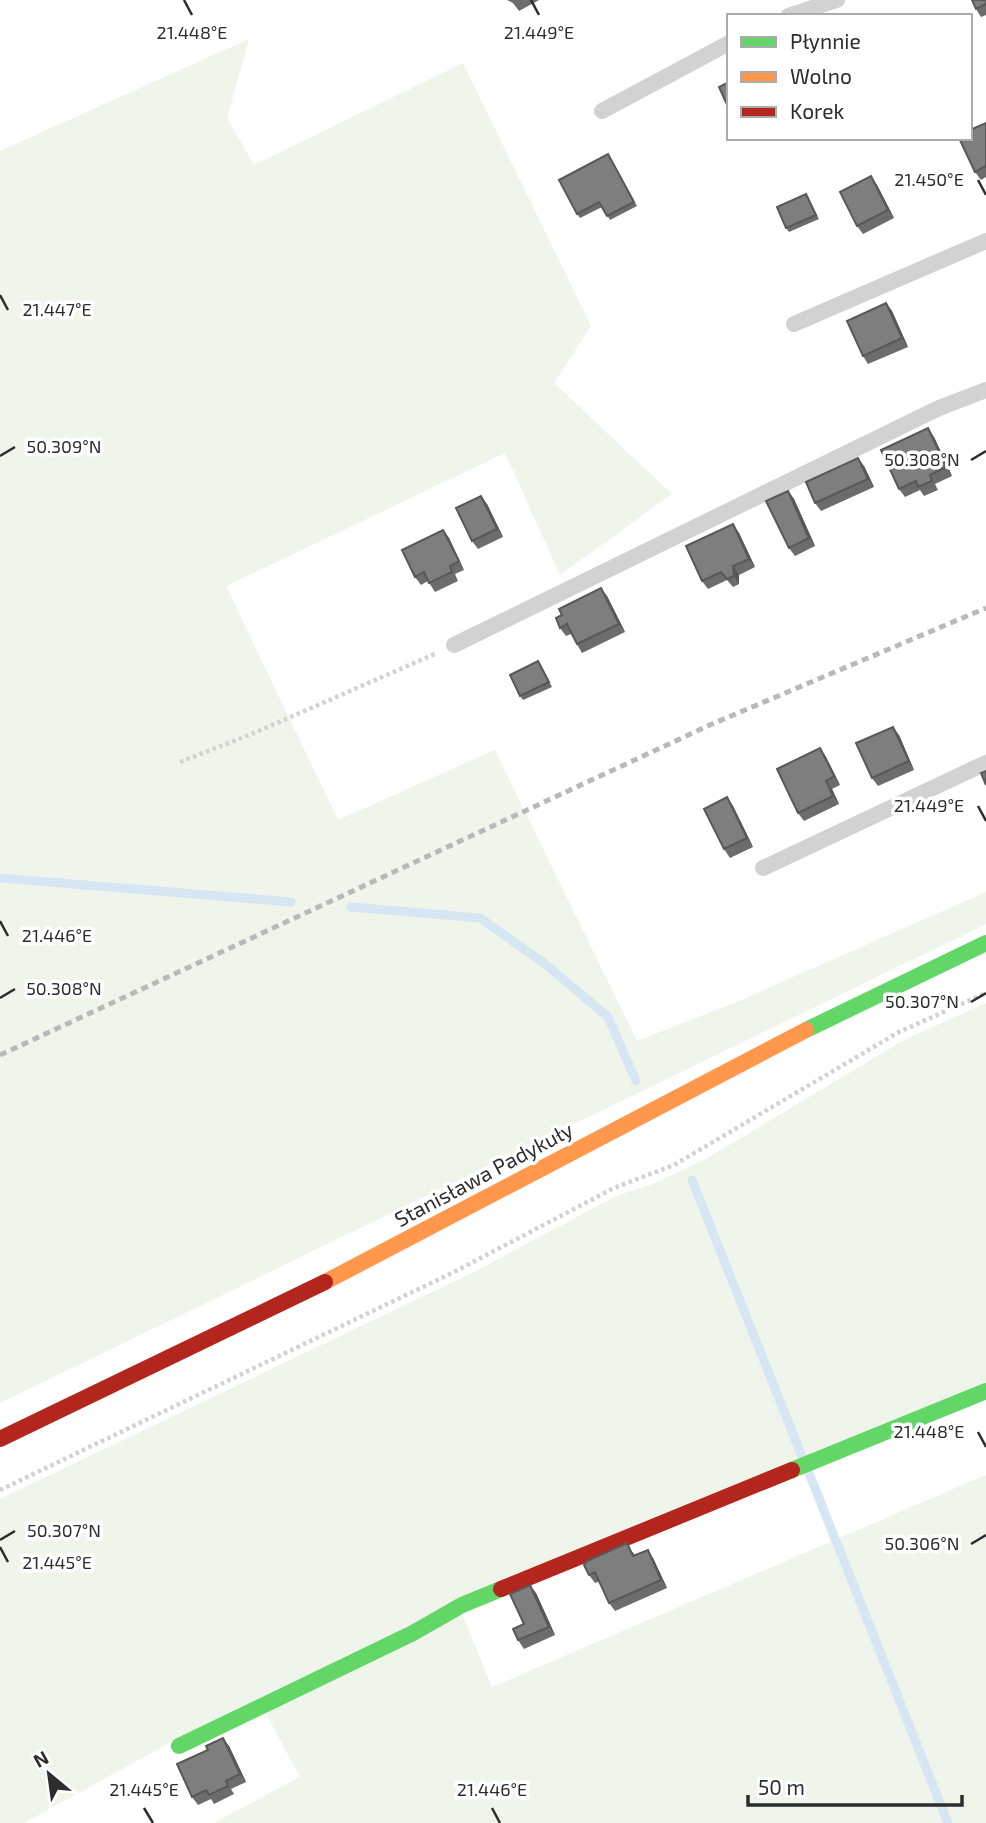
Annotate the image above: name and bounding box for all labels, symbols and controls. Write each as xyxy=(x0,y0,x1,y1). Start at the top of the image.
legend xyxy=(727,14,972,140)
text: 21.448°E xyxy=(157,21,227,43)
text: 21.449°E xyxy=(504,21,574,43)
text: Płynnie xyxy=(790,28,861,53)
text: Wolno xyxy=(790,63,852,88)
text: Korek xyxy=(790,98,844,123)
text: 21.450°E xyxy=(894,168,964,190)
text: 21.447°E xyxy=(22,298,92,320)
text: 50.309°N xyxy=(26,435,102,457)
text: 50.308°N xyxy=(884,448,960,470)
text: 21.449°E xyxy=(894,794,964,816)
text: 21.446°E xyxy=(22,924,92,946)
text: 50.308°N xyxy=(26,977,102,999)
text: 50.307°N xyxy=(885,990,959,1012)
street label: Stanisława Padykuły xyxy=(390,1116,577,1231)
text: 21.448°E xyxy=(894,1420,964,1442)
text: 50.307°N xyxy=(27,1519,101,1541)
text: 50.306°N xyxy=(884,1532,960,1554)
text: 21.445°E xyxy=(22,1551,92,1573)
north arrow xyxy=(14,1739,84,1809)
text: N xyxy=(29,1745,52,1772)
scale bar xyxy=(748,1764,962,1808)
text: 50 m xyxy=(758,1774,805,1799)
text: 21.445°E xyxy=(109,1778,179,1800)
text: 21.446°E xyxy=(457,1778,527,1800)

